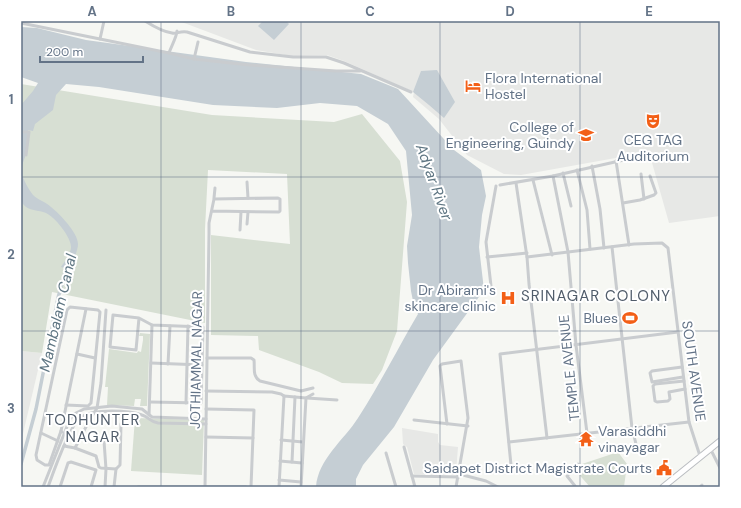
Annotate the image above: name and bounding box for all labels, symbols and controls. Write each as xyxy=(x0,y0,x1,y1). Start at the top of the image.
text: A xyxy=(87,3,97,20)
text: B xyxy=(227,3,235,20)
text: C xyxy=(365,3,375,20)
text: D xyxy=(505,3,515,20)
text: E xyxy=(645,3,653,20)
scale bar xyxy=(40,38,143,64)
text: 200 m xyxy=(46,44,83,60)
place label: Flora International Hostel xyxy=(485,69,602,103)
hotel icon: Flora International Hostel xyxy=(464,77,482,95)
text: 1 xyxy=(9,91,13,108)
theatre icon: CEG TAG Auditorium xyxy=(644,112,662,130)
place label: College of Engineering, Guindy xyxy=(446,118,574,152)
school or university icon: College of Engineering, Guindy xyxy=(577,126,595,144)
place label: CEG TAG Auditorium xyxy=(617,131,689,165)
water label: Adyar River xyxy=(411,140,457,223)
text: 2 xyxy=(7,246,15,263)
water label: Mambalam Canal xyxy=(35,252,81,374)
place label: Dr Abirami's skincare clinic xyxy=(404,281,496,315)
district label: SRINAGAR COLONY xyxy=(521,286,671,306)
hospital icon: Dr Abirami's skincare clinic xyxy=(499,289,517,307)
street label: JOTHIAMMAL NAGAR xyxy=(186,291,206,429)
place label: Blues xyxy=(583,309,618,327)
sports icon: Blues xyxy=(621,309,639,327)
street label: TEMPLE AVENUE xyxy=(554,314,584,422)
street label: SOUTH AVENUE xyxy=(678,320,710,422)
text: 3 xyxy=(7,400,15,417)
district label: TODHUNTER NAGAR xyxy=(45,410,141,447)
place label: Varasiddhi vinayagar xyxy=(598,422,666,456)
temple icon: Varasiddhi vinayagar xyxy=(577,430,595,448)
place label: Saidapet District Magistrate Courts xyxy=(424,459,652,477)
public building icon: Saidapet District Magistrate Courts xyxy=(655,459,673,477)

